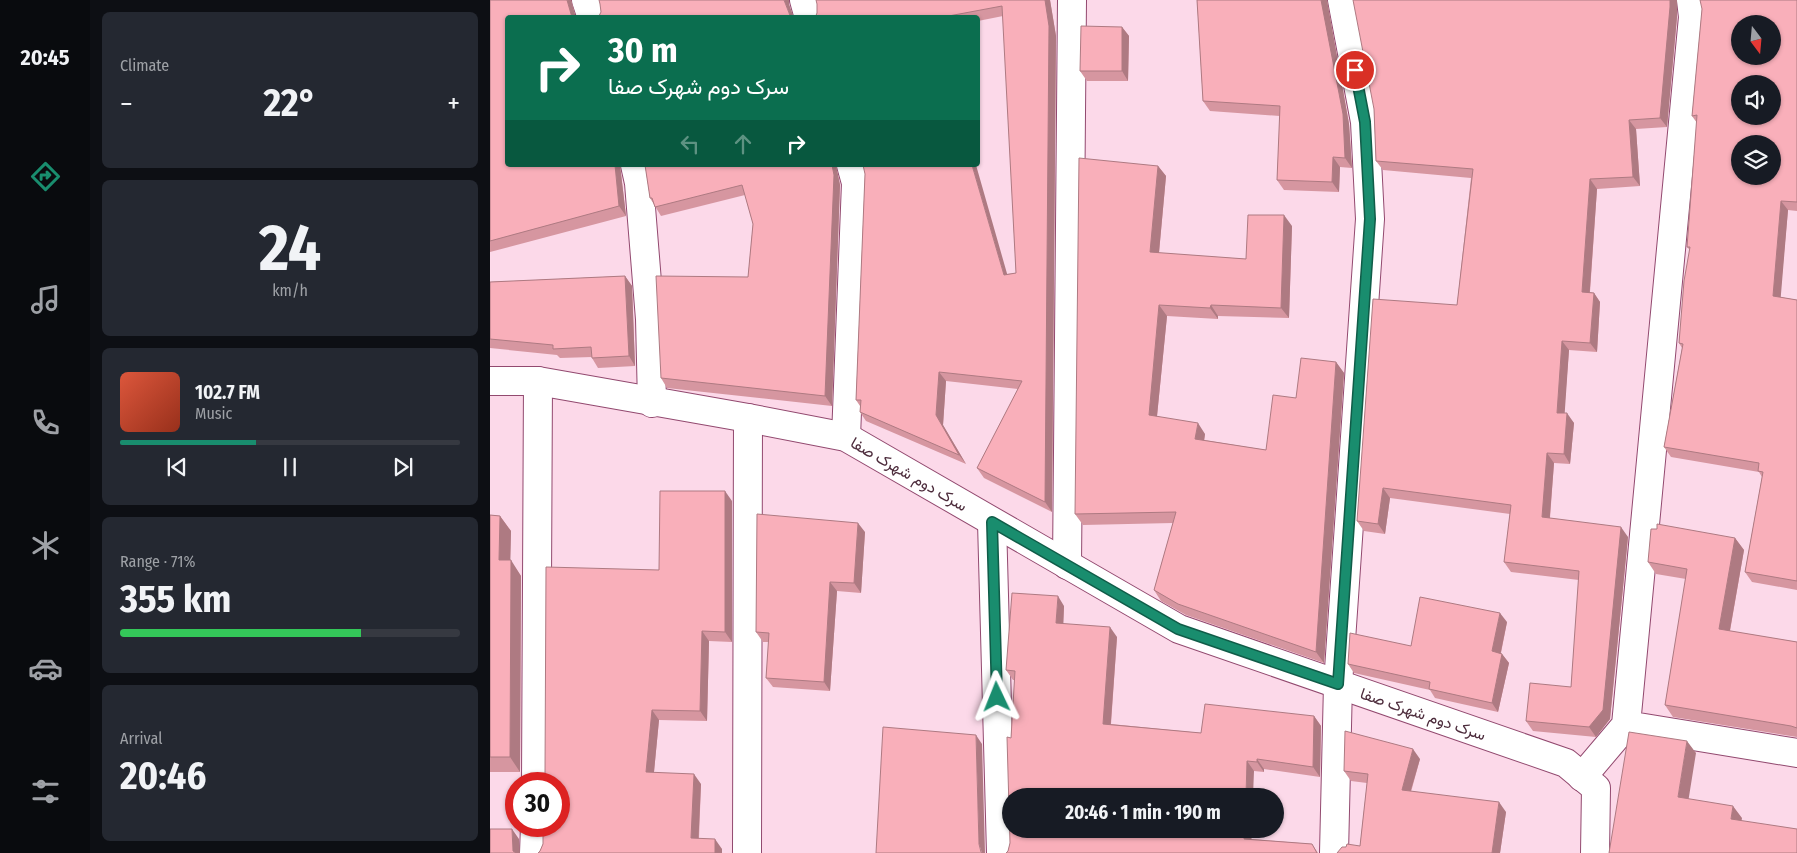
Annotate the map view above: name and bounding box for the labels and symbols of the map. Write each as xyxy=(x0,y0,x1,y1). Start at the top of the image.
north arrow xyxy=(1731,15,1781,65)
pin xyxy=(1334,49,1376,91)
street label: سرک دوم شهرک صفا xyxy=(847,433,971,516)
position arrow xyxy=(970,670,1022,722)
street label: سرک دوم شهرک صفا xyxy=(1357,684,1488,745)
speed limit sign: 30 xyxy=(505,772,570,837)

